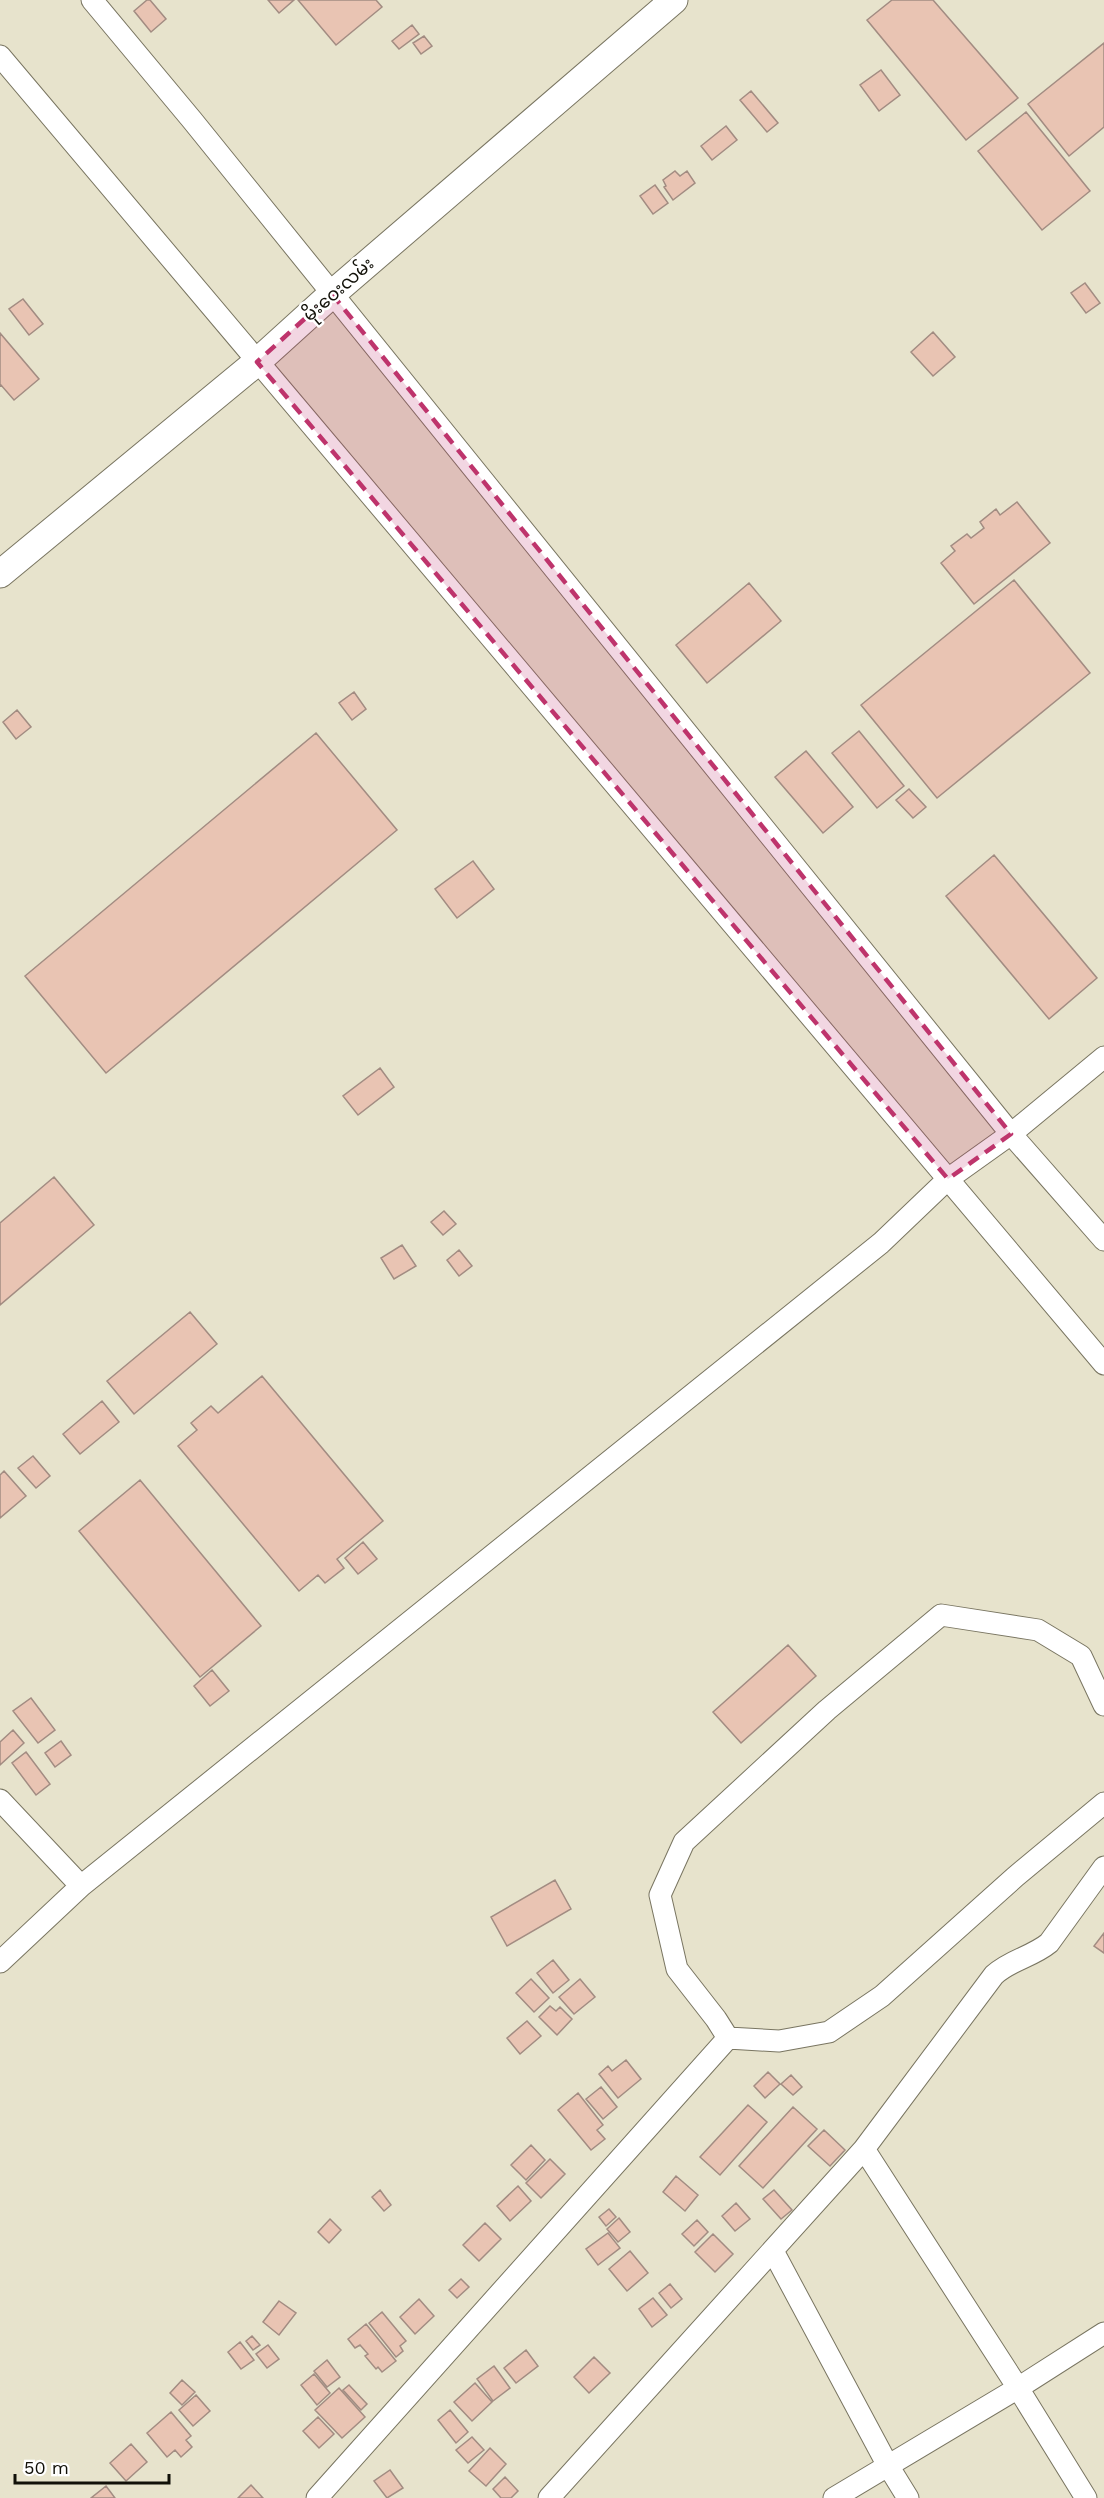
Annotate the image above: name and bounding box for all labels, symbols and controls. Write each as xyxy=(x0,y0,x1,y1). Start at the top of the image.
street label: မိုးဝေးလမ်း xyxy=(296,250,381,329)
scale bar xyxy=(15,2447,170,2485)
text: 50 m xyxy=(24,2457,69,2478)

